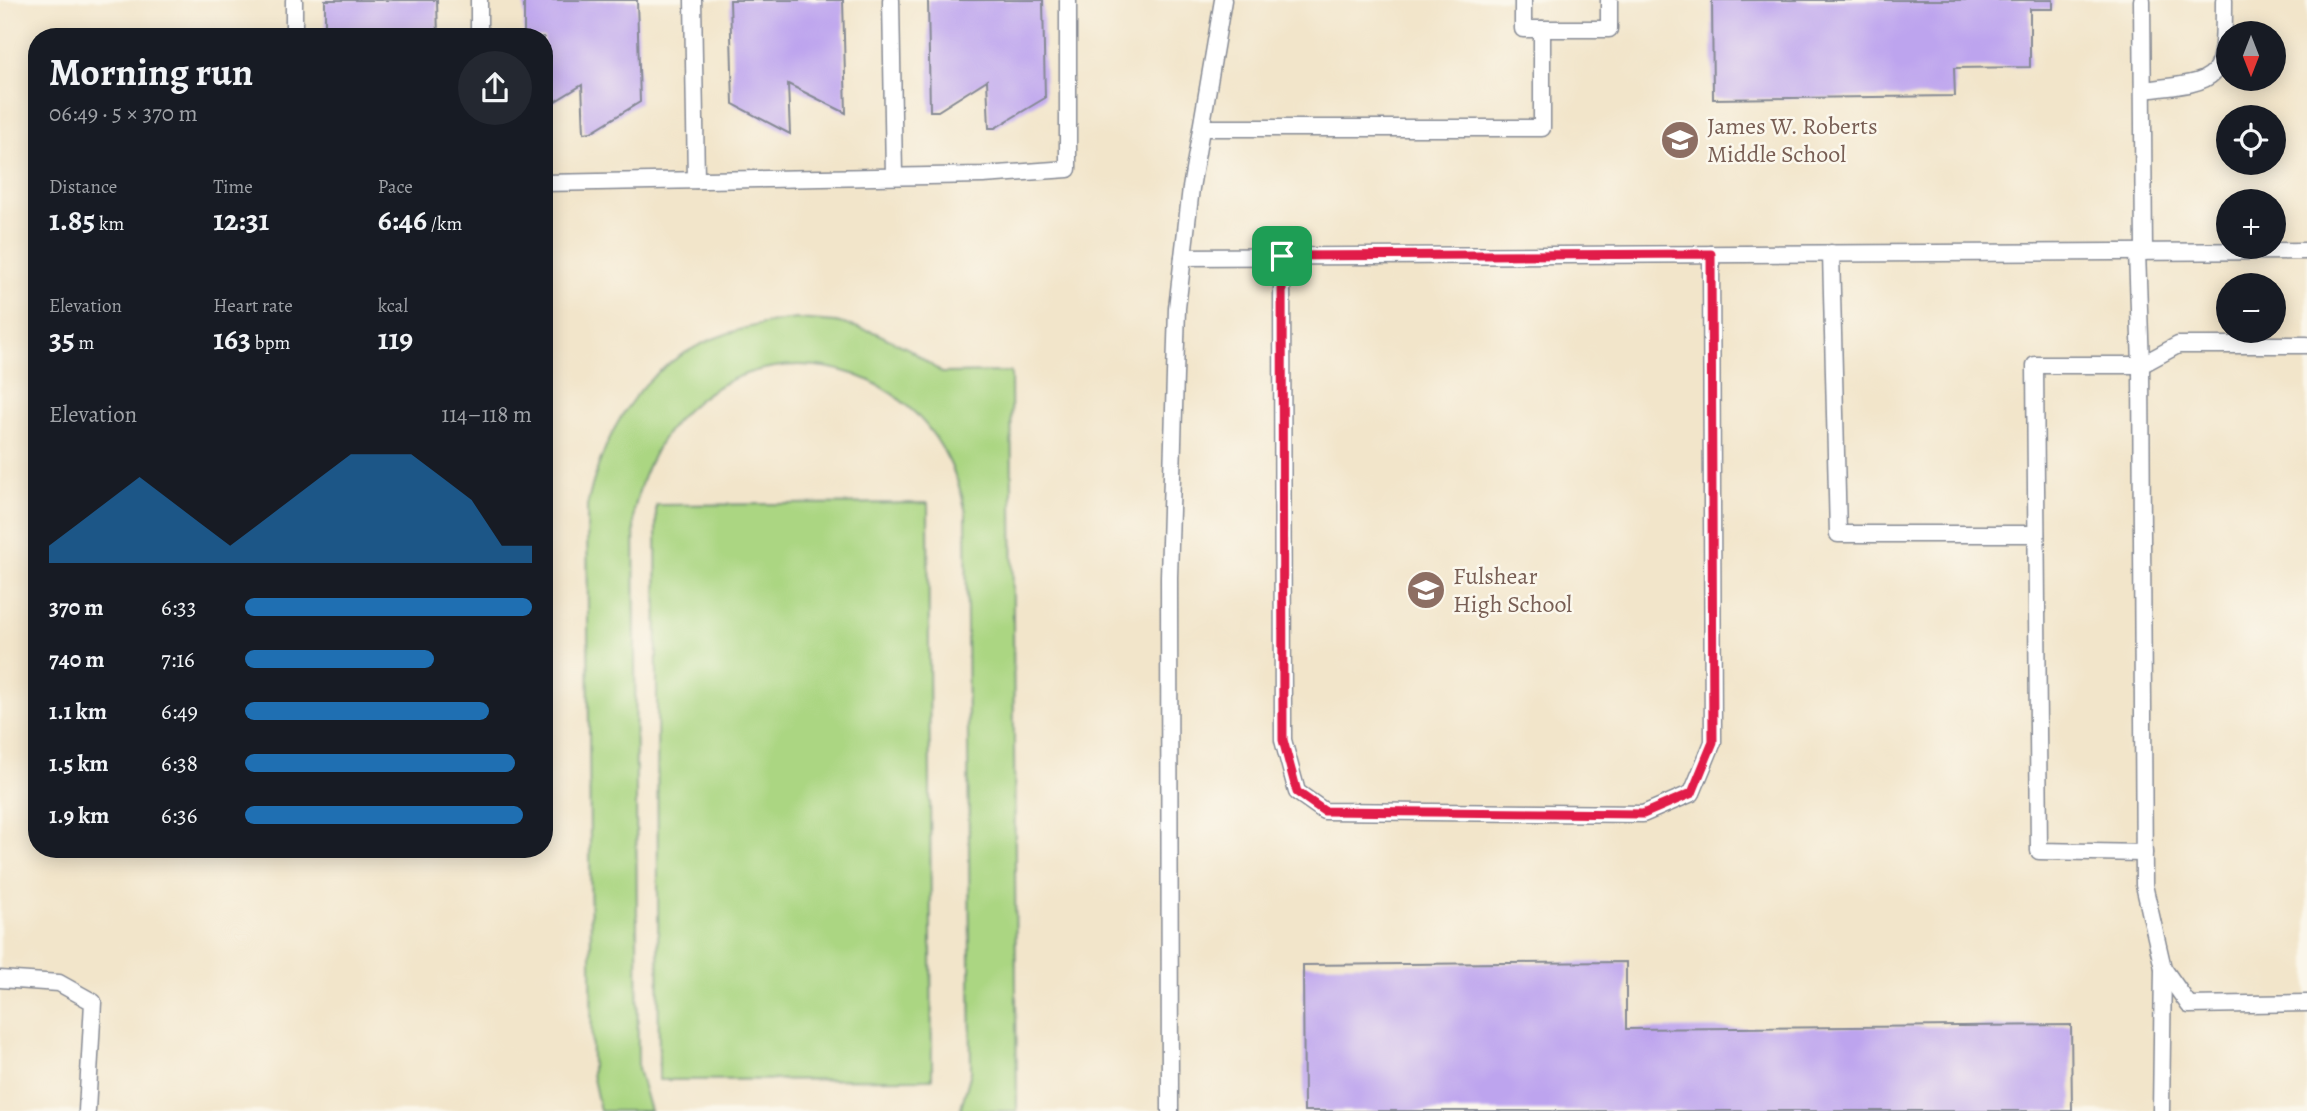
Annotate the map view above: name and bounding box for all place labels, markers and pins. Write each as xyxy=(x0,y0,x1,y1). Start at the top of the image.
place label: James W. Roberts Middle School xyxy=(1707,110,1878,170)
school or university icon: James W. Roberts Middle School xyxy=(1659,119,1701,161)
pin xyxy=(1252,226,1312,286)
place label: Fulshear High School xyxy=(1453,560,1572,620)
school or university icon: Fulshear High School xyxy=(1405,569,1447,611)

